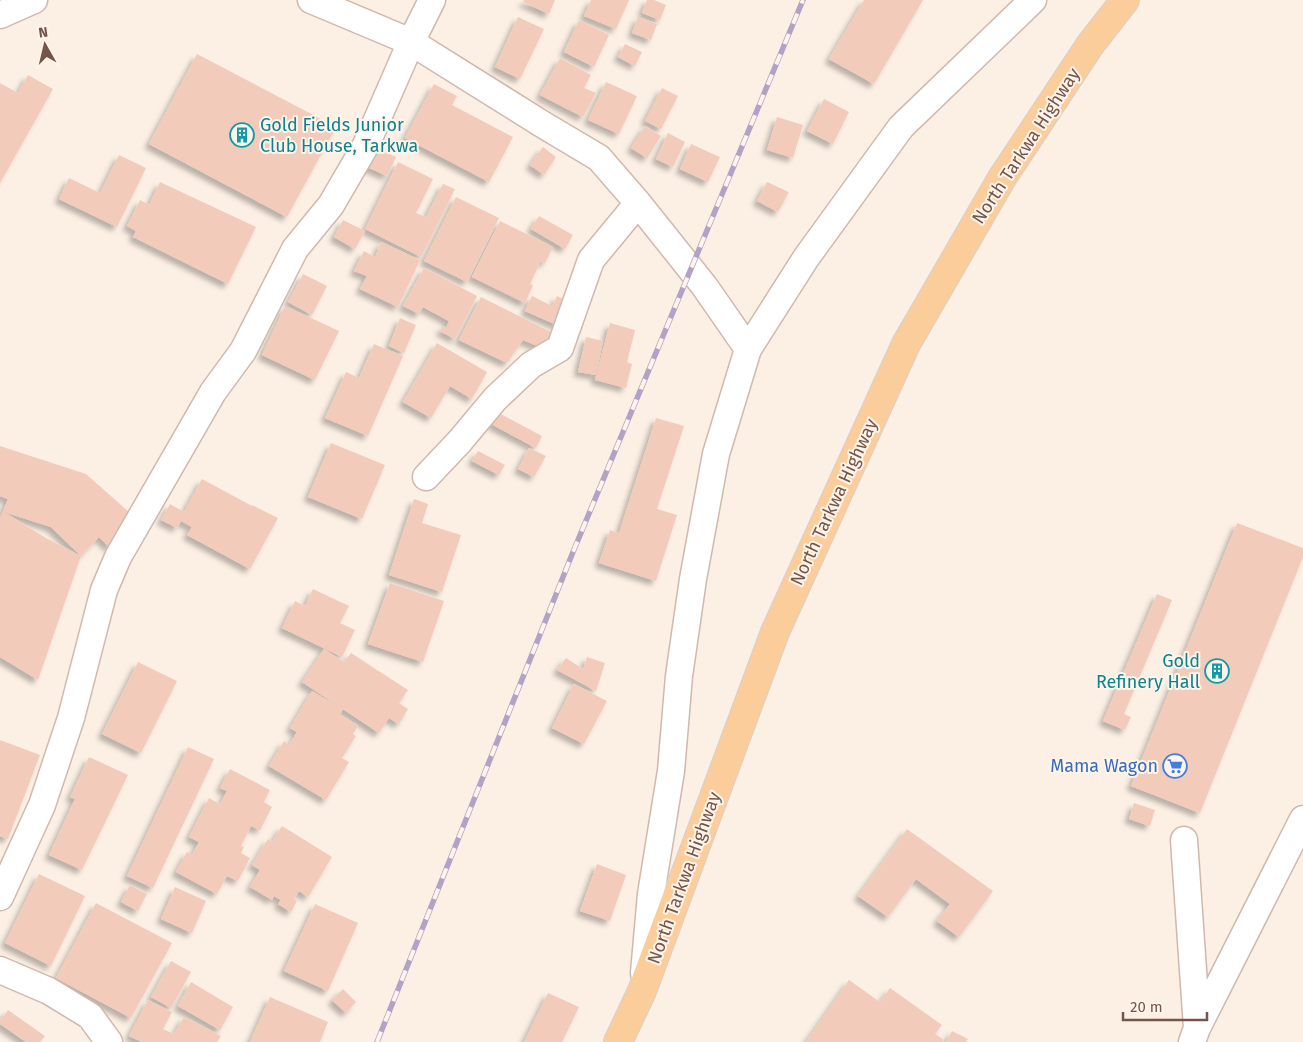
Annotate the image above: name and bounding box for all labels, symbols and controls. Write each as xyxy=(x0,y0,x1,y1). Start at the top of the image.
north arrow xyxy=(20,20,70,70)
text: N xyxy=(37,24,49,42)
street label: North Tarkwa Highway xyxy=(967,64,1085,228)
place label: Gold Fields Junior Club House, Tarkwa xyxy=(260,114,418,157)
building icon: Gold Fields Junior Club House, Tarkwa xyxy=(229,122,255,148)
street label: North Tarkwa Highway xyxy=(786,415,882,589)
place label: Gold Refinery Hall xyxy=(1096,650,1200,693)
building icon: Gold Refinery Hall xyxy=(1204,658,1230,684)
supermarket icon: Mama Wagon xyxy=(1162,753,1188,779)
place label: Mama Wagon xyxy=(1050,755,1158,777)
street label: North Tarkwa Highway xyxy=(643,789,725,967)
scale bar xyxy=(1123,990,1207,1022)
text: 20 m xyxy=(1130,998,1163,1016)

